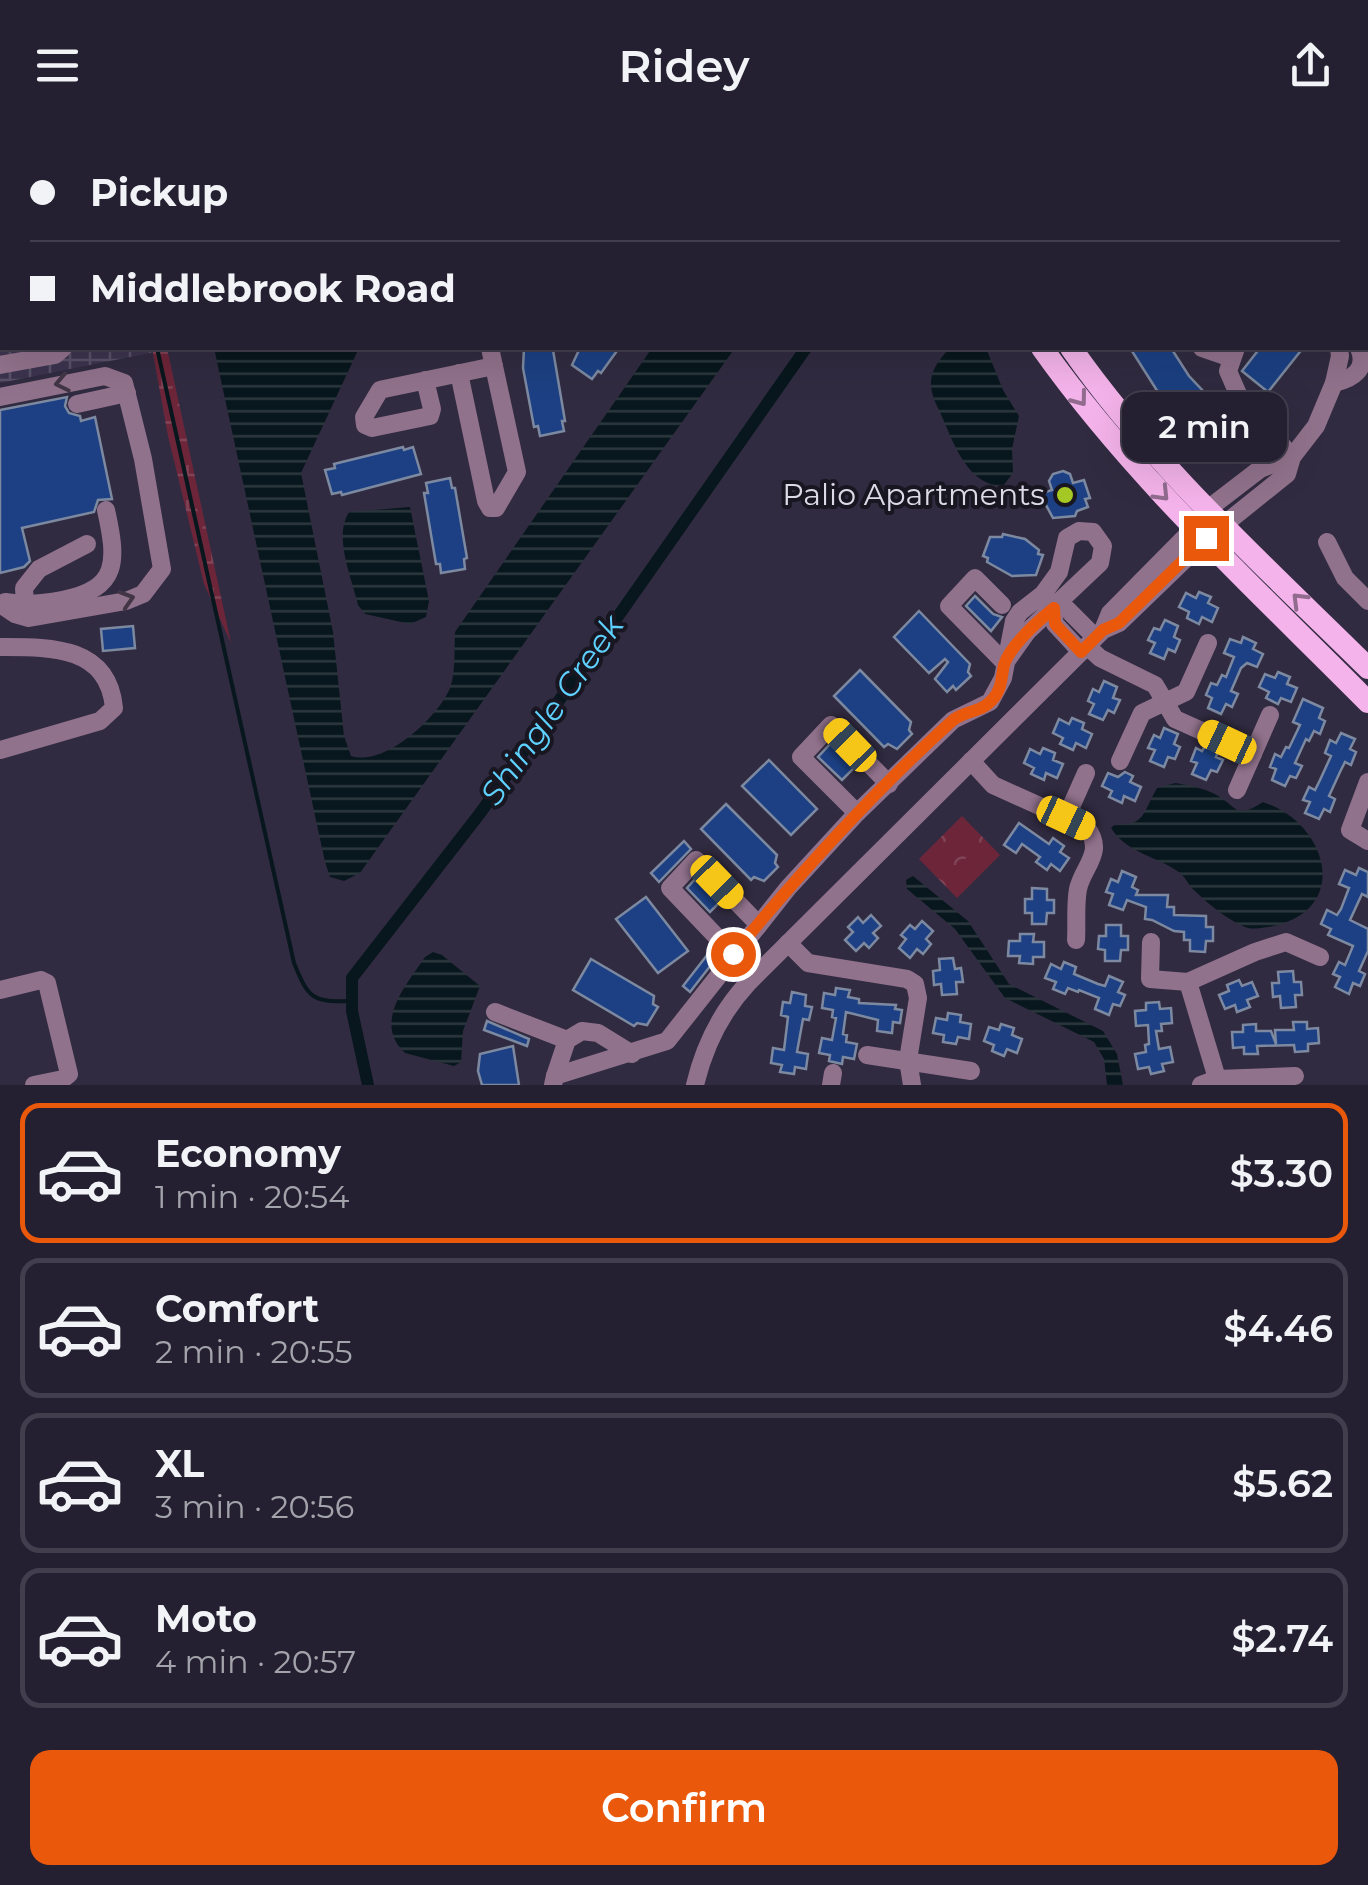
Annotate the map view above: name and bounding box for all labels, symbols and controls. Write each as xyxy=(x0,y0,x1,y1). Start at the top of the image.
icon: menu xyxy=(30,38,85,93)
text: Ridey xyxy=(619,38,749,93)
icon: share xyxy=(1283,38,1338,93)
text: Pickup xyxy=(90,169,228,216)
text: Middlebrook Road xyxy=(90,265,456,312)
one-way arrow xyxy=(54,372,71,393)
one-way arrow xyxy=(1068,388,1085,406)
callout: 2 min xyxy=(1124,393,1288,463)
text: 2 min xyxy=(1158,407,1251,446)
place label: Palio Apartments xyxy=(782,476,1045,513)
one-way arrow xyxy=(1150,483,1168,501)
marker: Palio Apartments xyxy=(1054,484,1076,506)
route end xyxy=(1184,516,1229,561)
one-way arrow xyxy=(117,590,134,611)
one-way arrow xyxy=(1293,593,1311,611)
water label: Shingle Creek xyxy=(472,606,633,812)
car xyxy=(818,713,882,777)
car xyxy=(1193,716,1261,768)
car xyxy=(1032,792,1100,844)
car xyxy=(685,850,749,914)
route start xyxy=(711,932,756,977)
icon: car xyxy=(35,1128,125,1218)
text: Economy xyxy=(155,1130,341,1177)
text: $3.30 xyxy=(1230,1150,1333,1197)
text: 1 min · 20:54 xyxy=(155,1177,349,1216)
icon: car xyxy=(35,1283,125,1373)
text: Comfort xyxy=(155,1285,319,1332)
text: $4.46 xyxy=(1223,1305,1333,1352)
text: 2 min · 20:55 xyxy=(155,1332,353,1371)
icon: car xyxy=(35,1438,125,1528)
text: XL xyxy=(155,1440,204,1487)
text: $5.62 xyxy=(1232,1460,1333,1507)
text: 3 min · 20:56 xyxy=(155,1487,354,1526)
icon: car xyxy=(35,1593,125,1683)
text: Moto xyxy=(155,1595,257,1642)
text: $2.74 xyxy=(1231,1615,1333,1662)
text: 4 min · 20:57 xyxy=(155,1642,356,1681)
button: Confirm xyxy=(30,1750,1338,1865)

